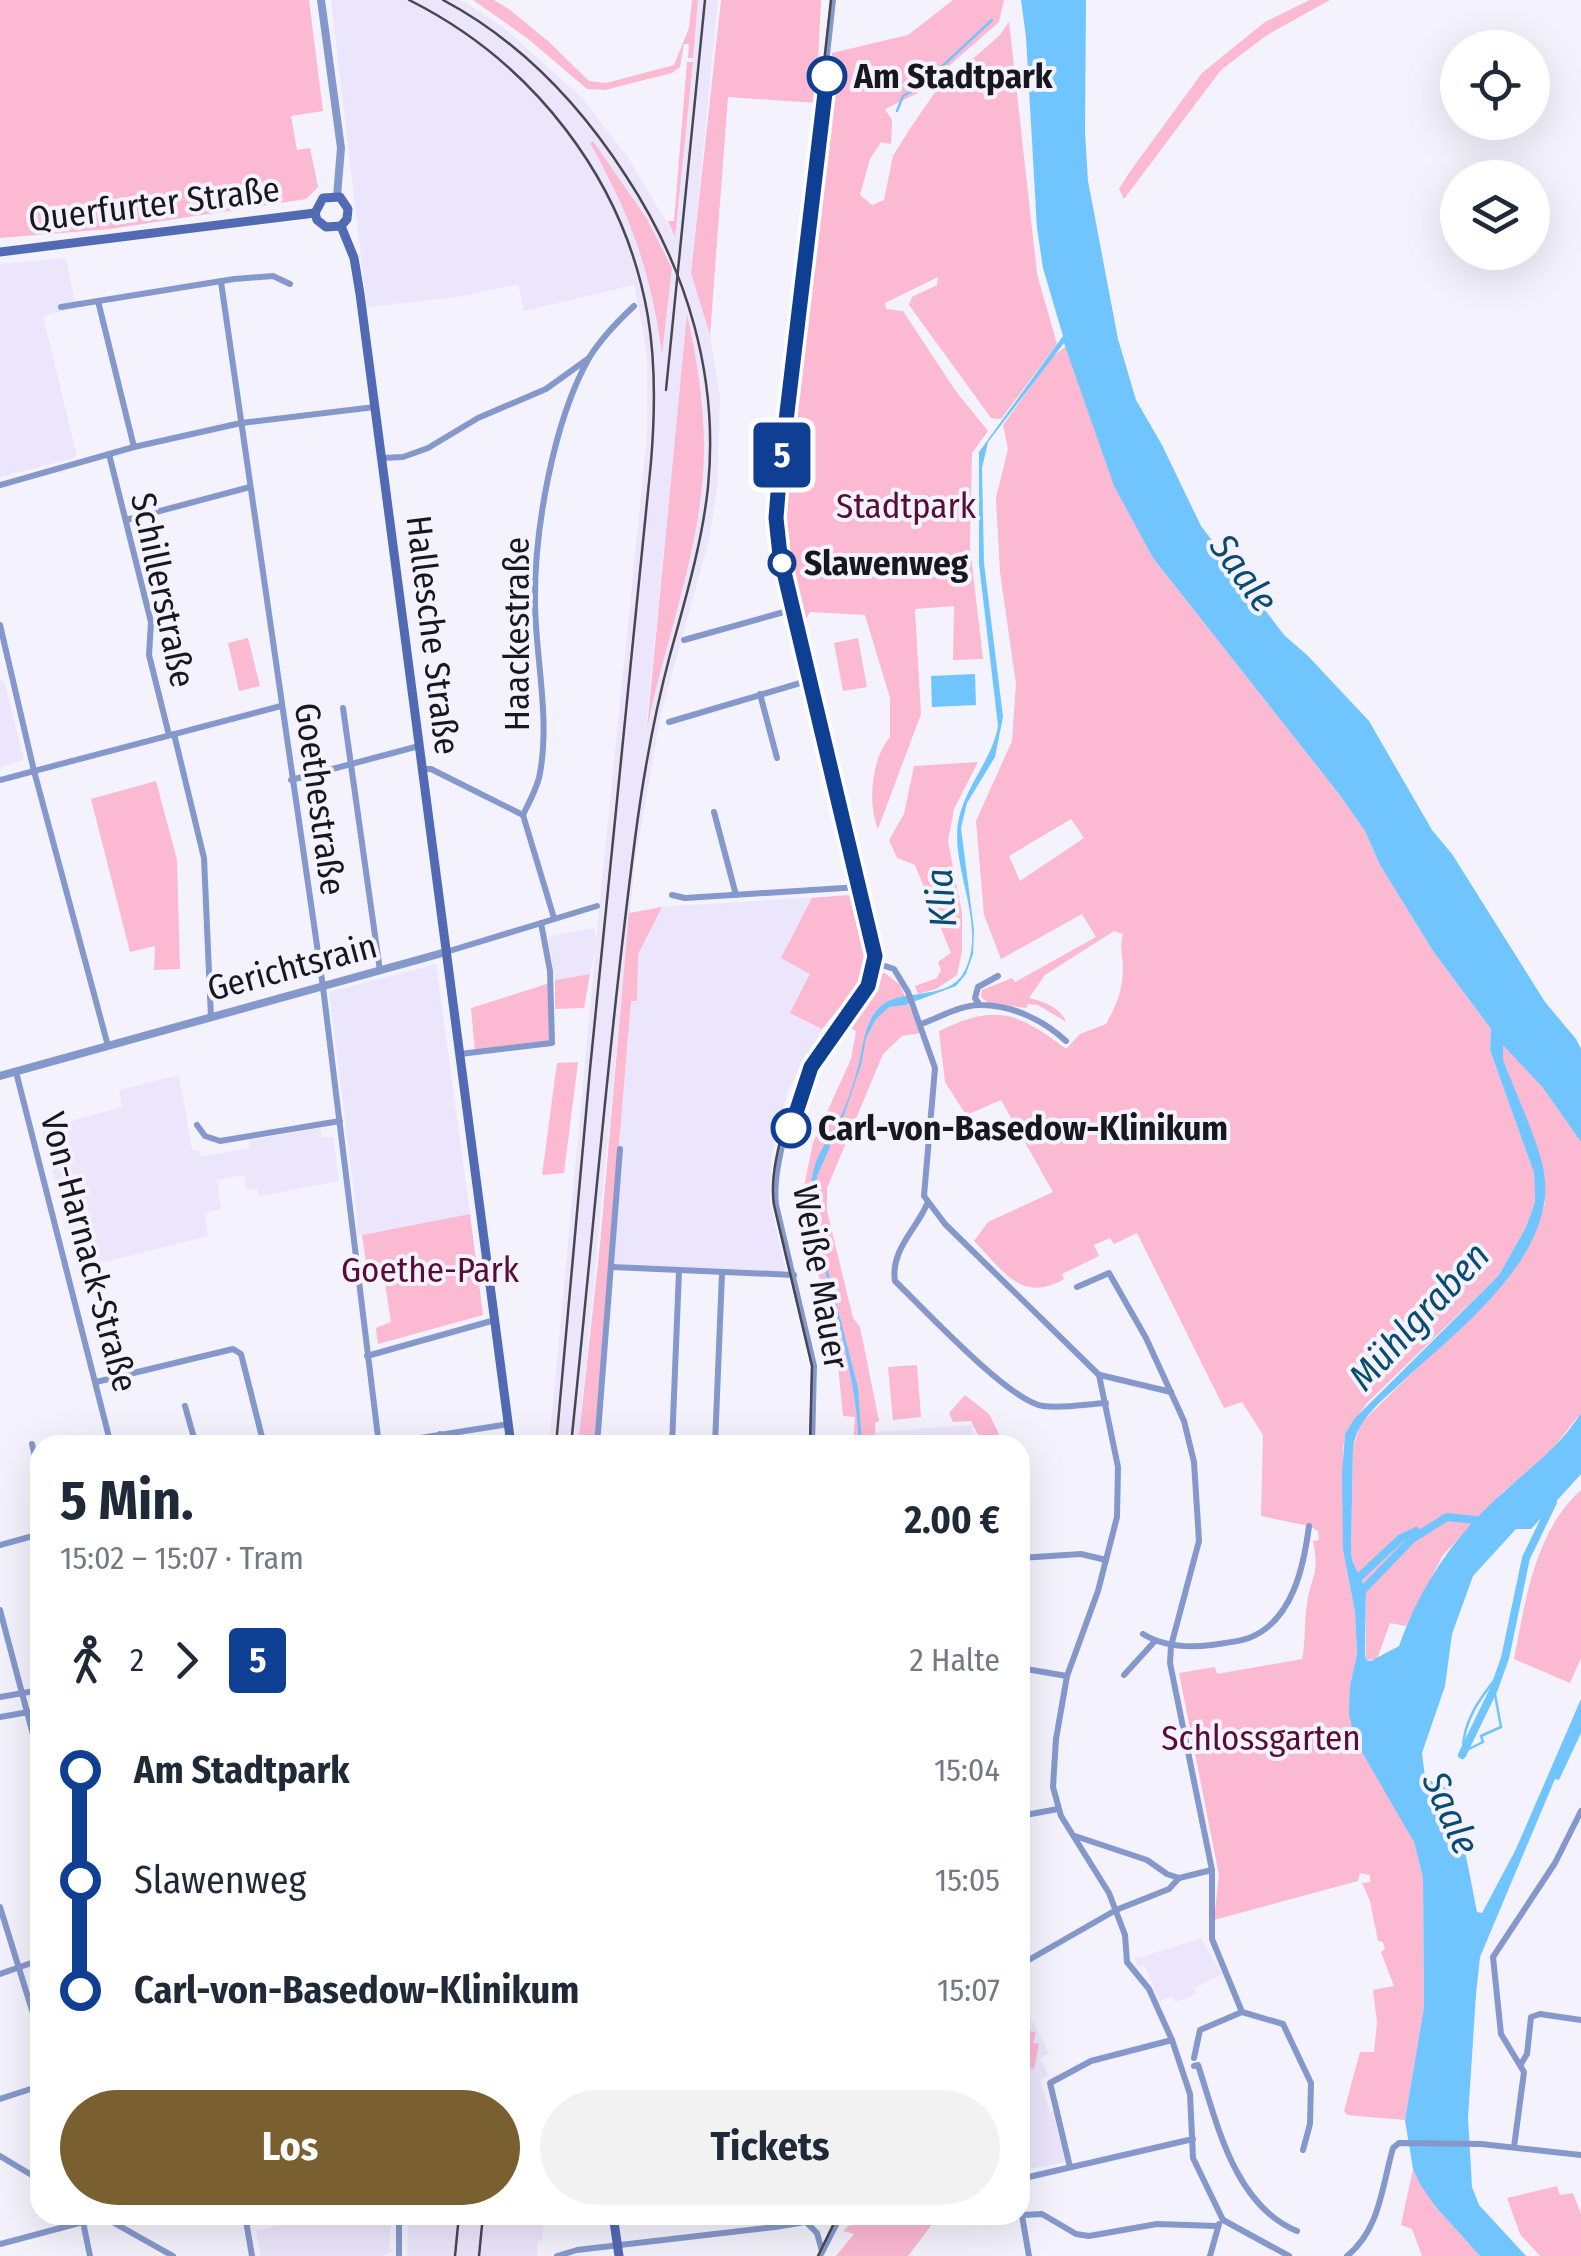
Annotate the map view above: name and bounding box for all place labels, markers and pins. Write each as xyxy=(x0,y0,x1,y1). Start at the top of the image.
place label: Am Stadtpark xyxy=(853,55,1054,97)
marker: Am Stadtpark xyxy=(808,57,846,95)
place label: Slawenweg xyxy=(804,542,969,584)
marker: Slawenweg xyxy=(769,550,795,576)
place label: Carl-von-Basedow-Klinikum xyxy=(818,1107,1228,1149)
marker: Carl-von-Basedow-Klinikum xyxy=(772,1109,810,1147)

